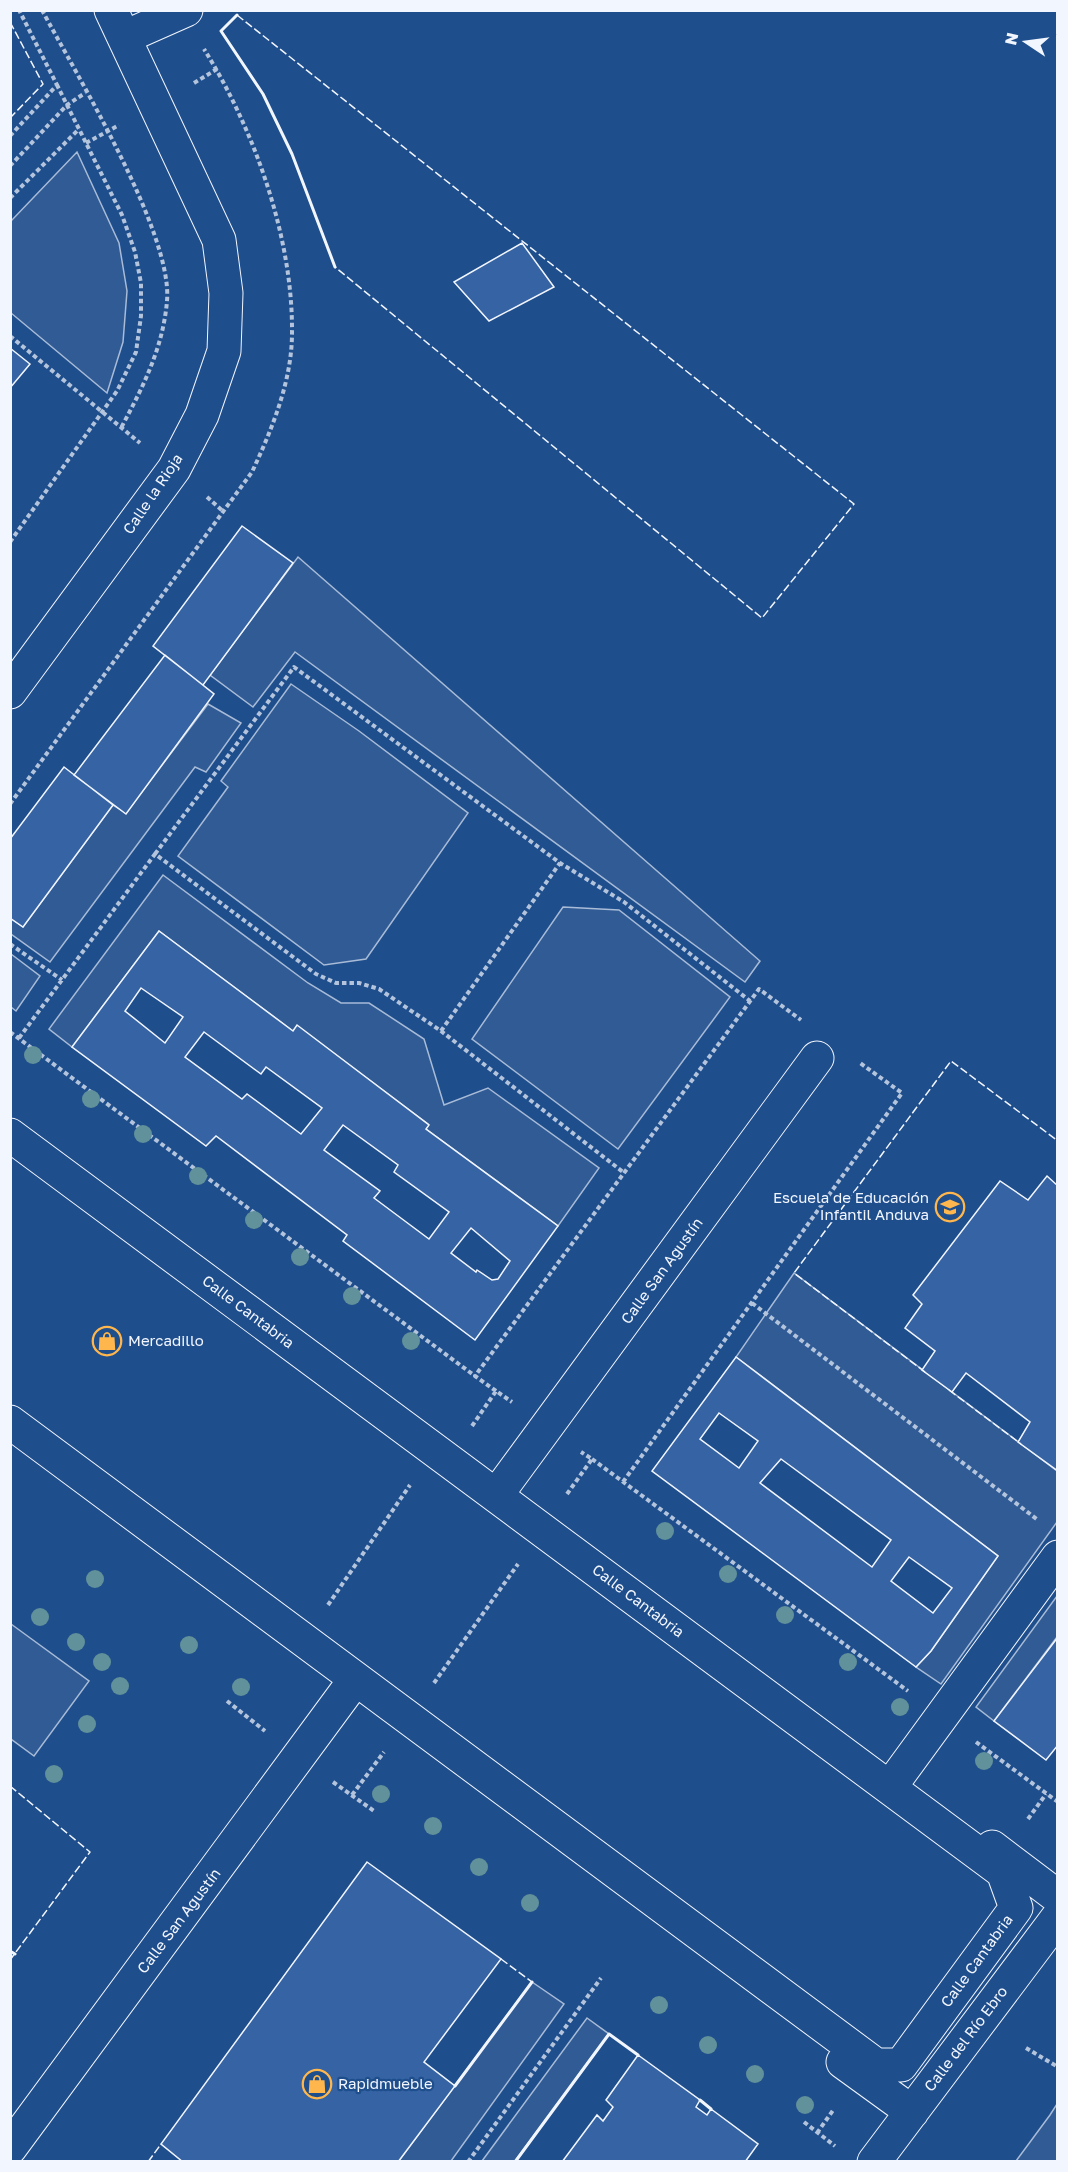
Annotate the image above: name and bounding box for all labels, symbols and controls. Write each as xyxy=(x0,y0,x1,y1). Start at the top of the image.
north arrow xyxy=(996,12,1056,72)
text: N xyxy=(1000,30,1022,47)
street label: Calle la Rioja xyxy=(119,450,186,537)
place label: Escuela de Educación Infantil Anduva xyxy=(773,1188,929,1223)
school or university icon: Escuela de Educación Infantil Anduva xyxy=(934,1191,966,1223)
street label: Calle San Agustín xyxy=(617,1214,706,1327)
street label: Calle Cantabria xyxy=(199,1271,298,1352)
shop icon: Mercadillo xyxy=(91,1325,123,1357)
place label: Mercadillo xyxy=(128,1331,204,1349)
street label: Calle Cantabria xyxy=(589,1560,688,1641)
street label: Calle San Agustín xyxy=(133,1864,224,1977)
street label: Calle Cantabria xyxy=(936,1910,1016,2010)
street label: Calle del Río Ebro xyxy=(920,1982,1011,2095)
shop icon: Rapidmueble xyxy=(301,2068,333,2100)
place label: Rapidmueble xyxy=(338,2074,433,2092)

